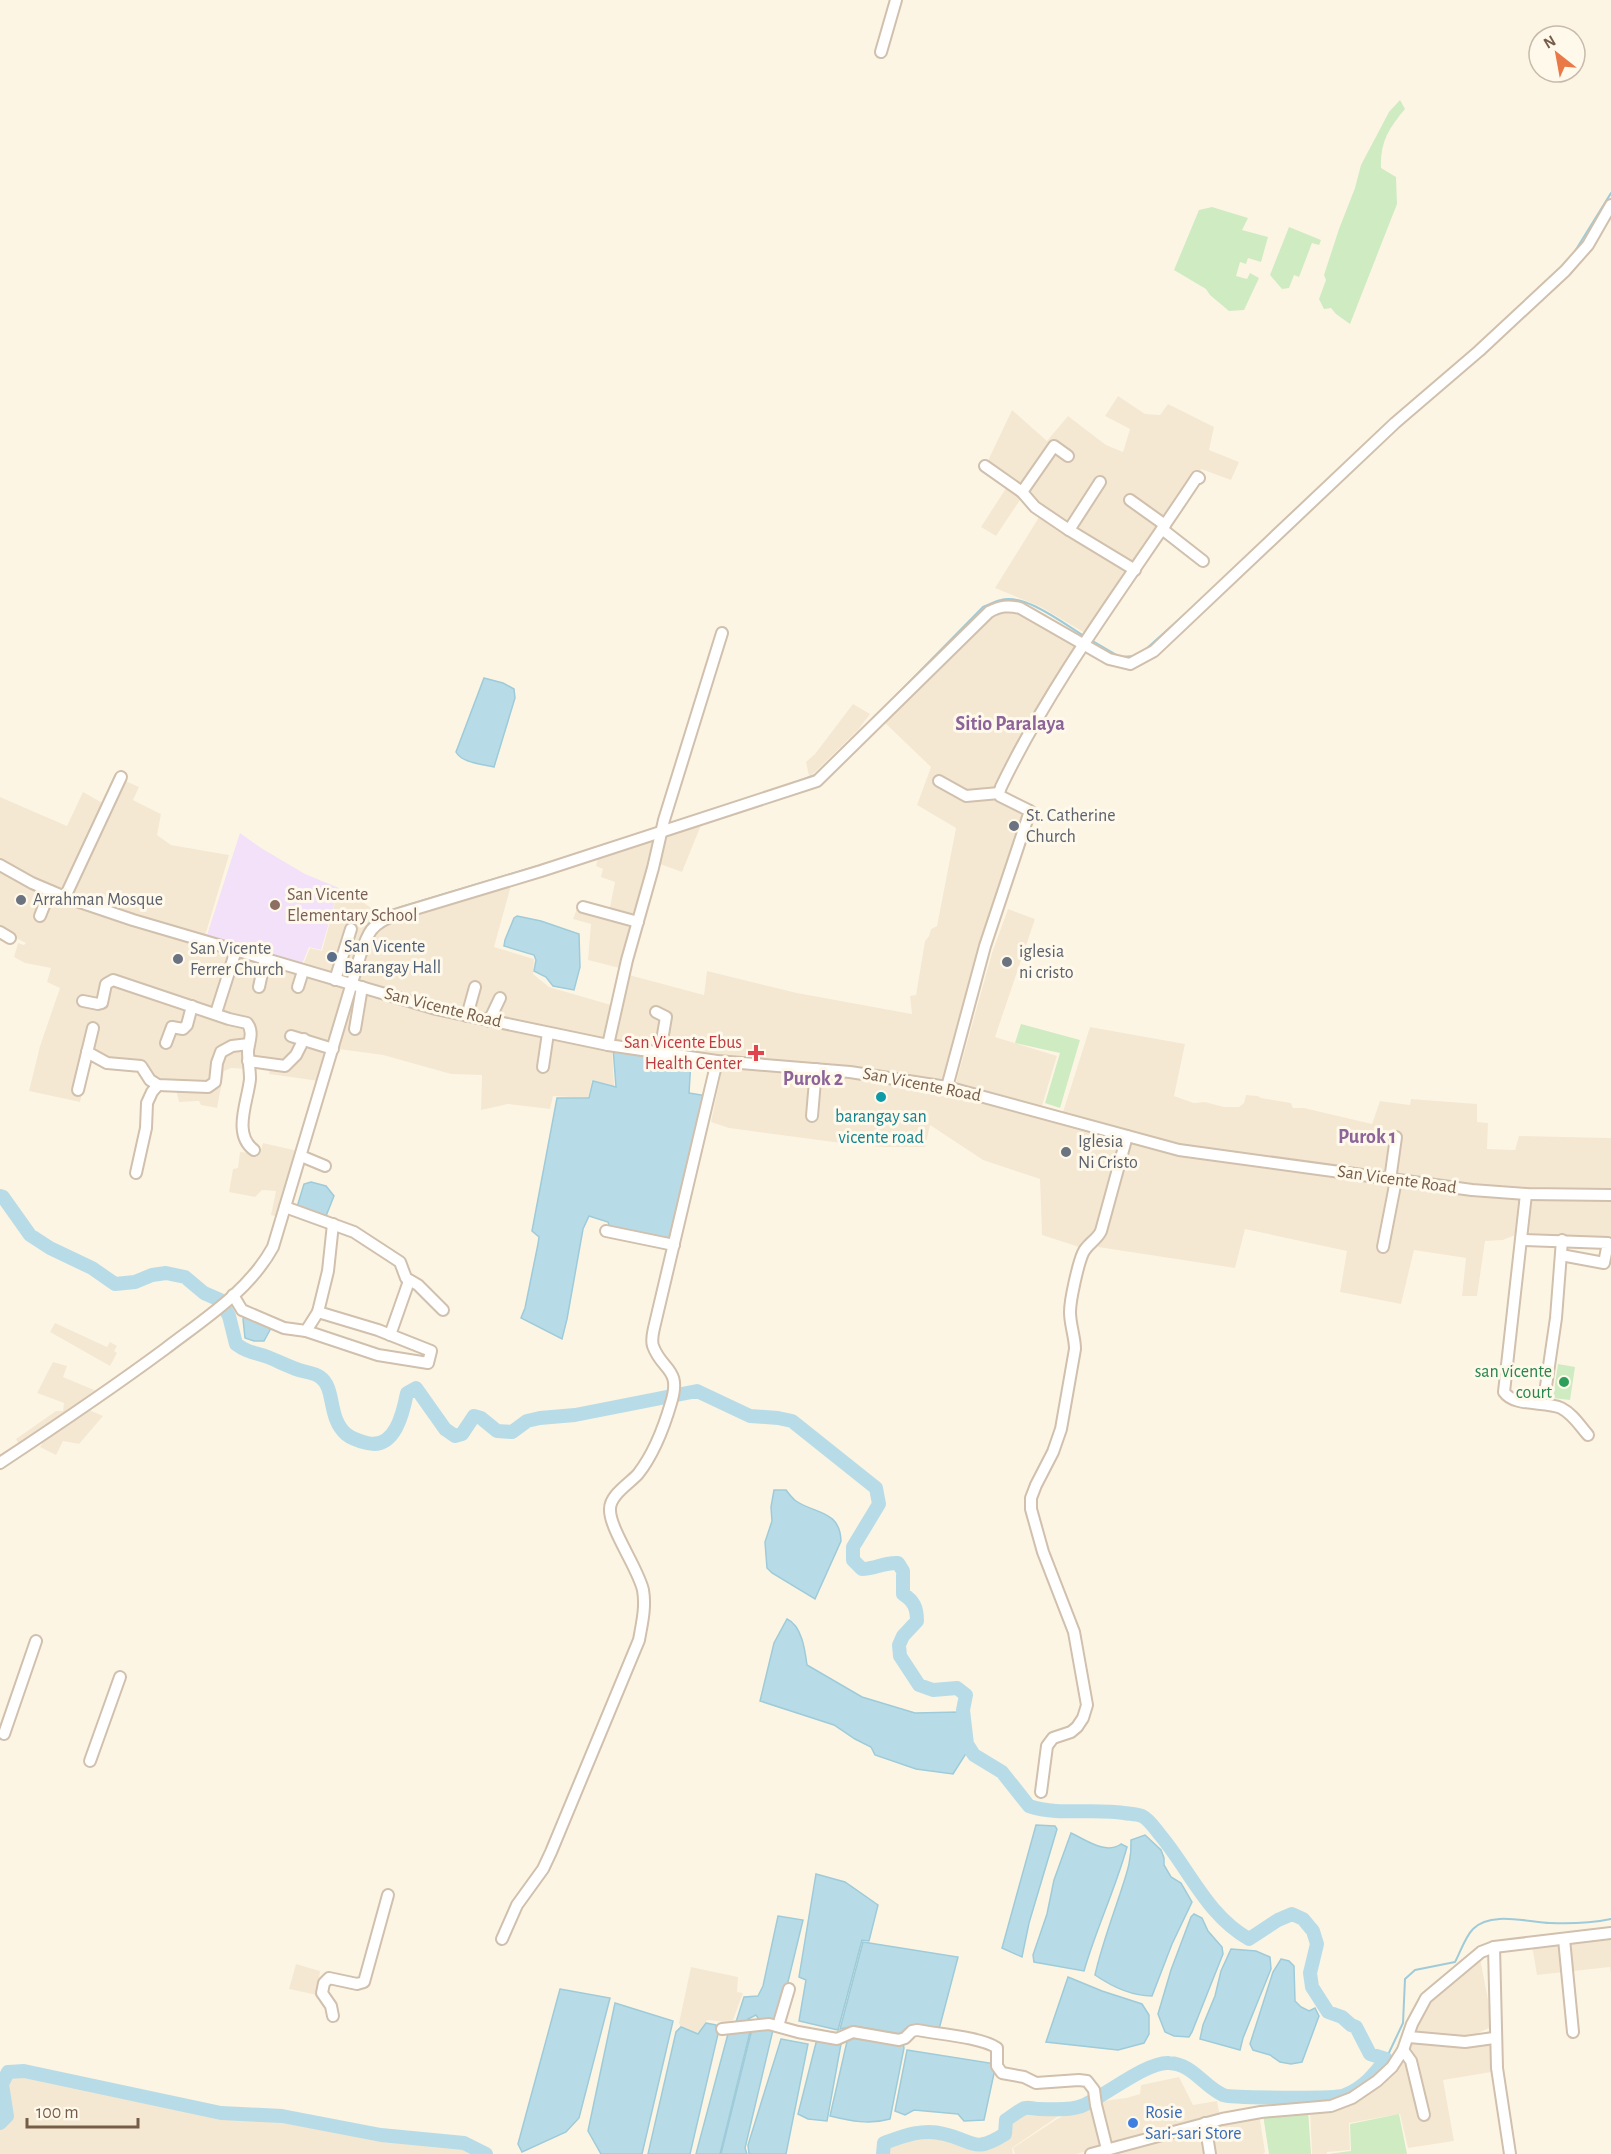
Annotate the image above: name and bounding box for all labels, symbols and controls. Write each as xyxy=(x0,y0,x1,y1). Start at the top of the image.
north arrow xyxy=(1527,24,1587,84)
text: N xyxy=(1541,32,1559,52)
district label: Sitio Paralaya xyxy=(955,714,1065,734)
place label: St. Catherine Church xyxy=(1026,807,1116,846)
marker: St. Catherine Church xyxy=(1007,819,1021,833)
place label: San Vicente Elementary School xyxy=(287,886,418,925)
place label: Arrahman Mosque xyxy=(33,891,163,909)
marker: Arrahman Mosque xyxy=(14,893,28,907)
marker: San Vicente Elementary School xyxy=(268,898,282,912)
place label: San Vicente Barangay Hall xyxy=(344,938,441,977)
place label: San Vicente Ferrer Church xyxy=(190,940,284,979)
place label: iglesia ni cristo xyxy=(1019,943,1074,982)
marker: San Vicente Barangay Hall xyxy=(325,950,339,964)
marker: San Vicente Ferrer Church xyxy=(171,952,185,966)
marker: iglesia ni cristo xyxy=(1000,955,1014,969)
street label: San Vicente Road xyxy=(383,985,503,1031)
place label: San Vicente Ebus Health Center xyxy=(624,1034,742,1073)
marker: San Vicente Ebus Health Center xyxy=(747,1044,765,1062)
street label: San Vicente Road xyxy=(861,1065,983,1105)
district label: Purok 2 xyxy=(783,1069,843,1089)
marker: barangay san vicente road xyxy=(874,1090,888,1104)
place label: barangay san vicente road xyxy=(835,1108,927,1147)
district label: Purok 1 xyxy=(1338,1127,1396,1147)
place label: Iglesia Ni Cristo xyxy=(1078,1133,1138,1172)
marker: Iglesia Ni Cristo xyxy=(1059,1145,1073,1159)
street label: San Vicente Road xyxy=(1336,1163,1458,1197)
place label: san vicente court xyxy=(1475,1363,1552,1402)
marker: san vicente court xyxy=(1557,1375,1571,1389)
scale bar xyxy=(27,2091,138,2129)
text: 100 m xyxy=(36,2104,79,2122)
place label: Rosie Sari-sari Store xyxy=(1145,2104,1242,2143)
marker: Rosie Sari-sari Store xyxy=(1126,2116,1140,2130)

